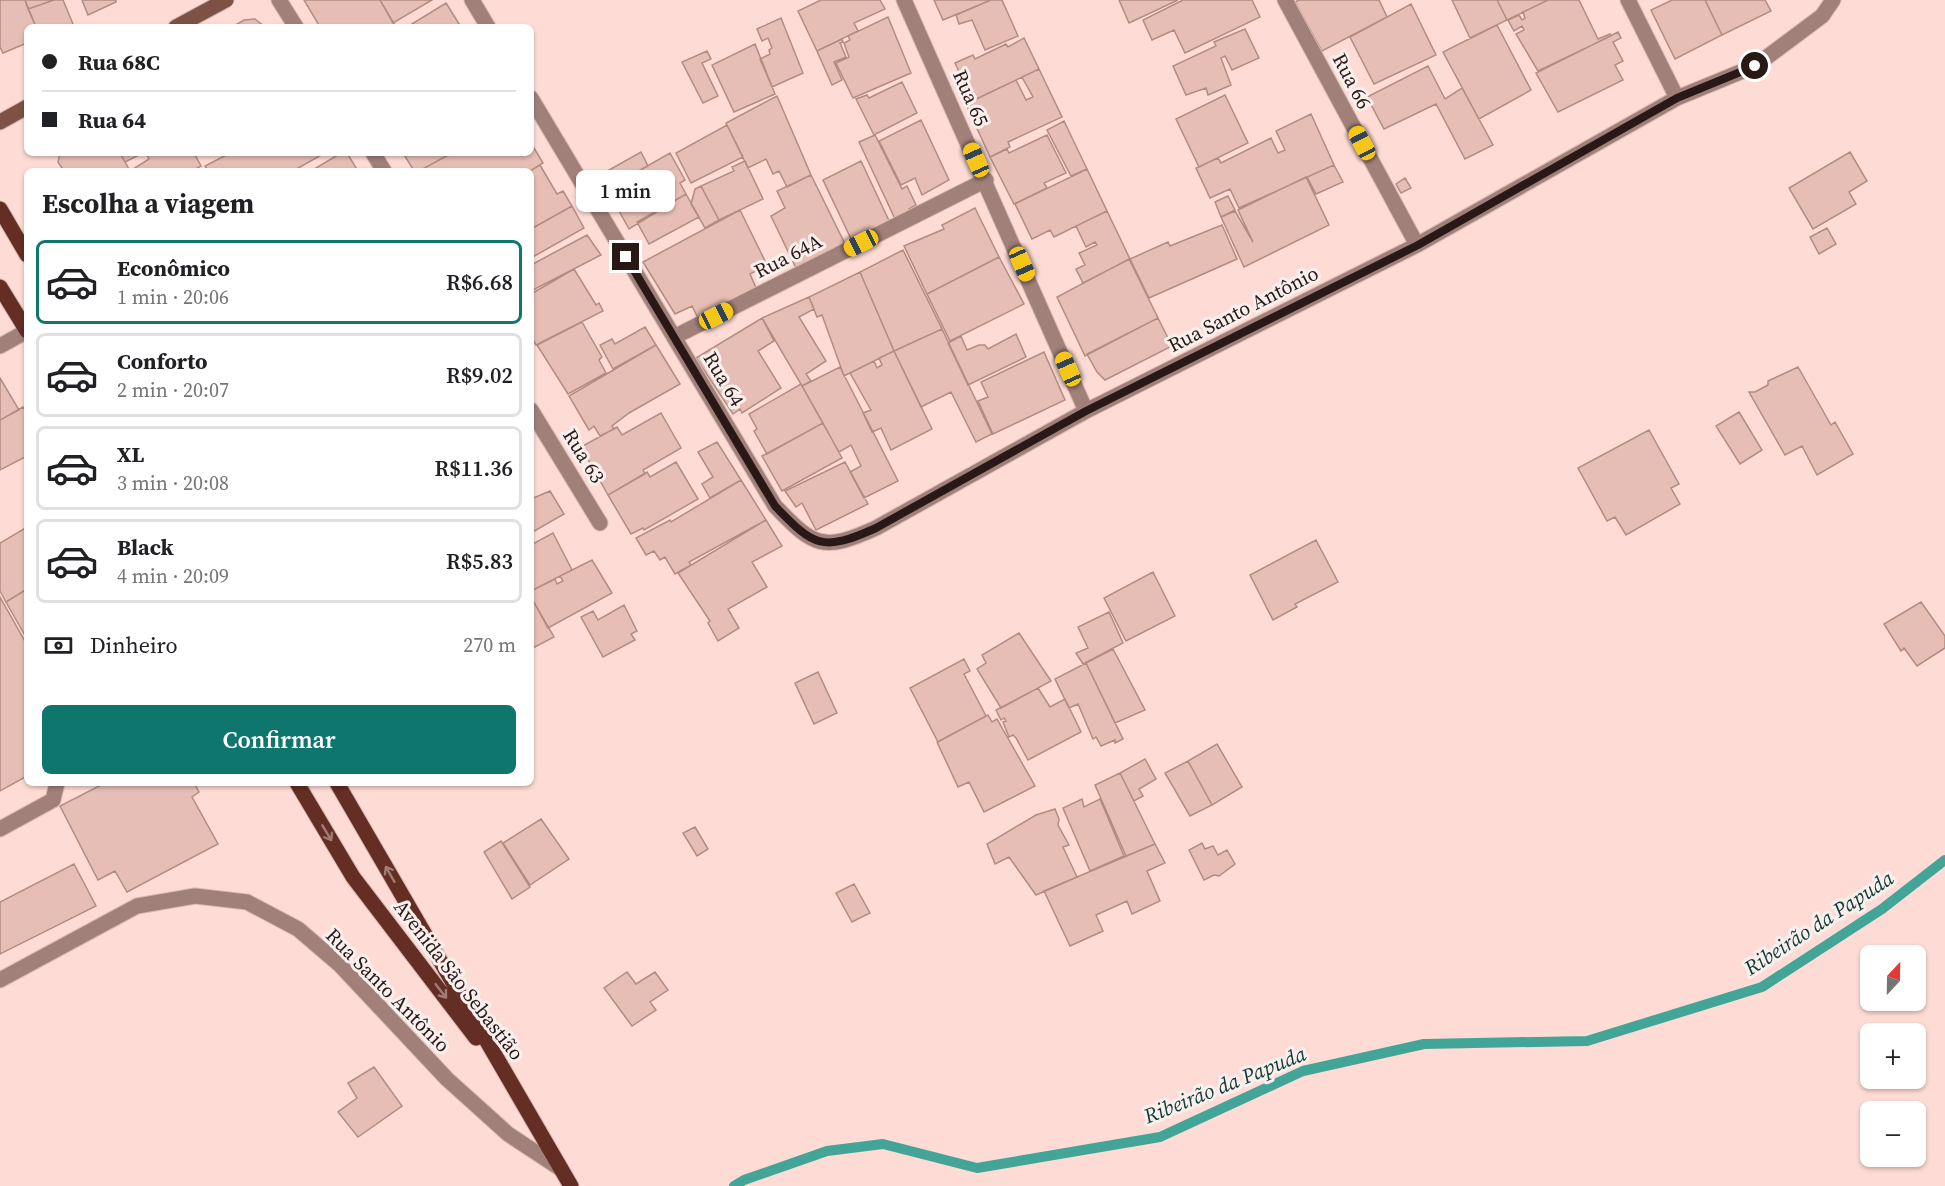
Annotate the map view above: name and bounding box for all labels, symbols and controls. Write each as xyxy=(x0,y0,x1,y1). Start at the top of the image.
text: Rua 68C xyxy=(78,47,160,77)
street label: Rua 66 xyxy=(1326,48,1378,114)
route start xyxy=(1741,52,1768,79)
street label: Rua 65 xyxy=(946,65,996,131)
text: Rua 64 xyxy=(78,105,146,135)
car xyxy=(1346,123,1378,163)
car xyxy=(960,140,992,180)
callout: 1 min xyxy=(576,170,676,212)
text: 1 min xyxy=(600,177,651,205)
text: Escolha a viagem xyxy=(42,185,254,222)
street label: Rua 64A xyxy=(749,227,827,285)
car xyxy=(841,227,881,259)
route end xyxy=(612,243,639,270)
car xyxy=(1006,244,1038,284)
text: Econômico xyxy=(117,253,230,283)
icon: car xyxy=(45,255,99,309)
street label: Rua Santo Antônio xyxy=(1163,259,1323,359)
text: R$6.68 xyxy=(446,267,513,297)
text: 1 min · 20:06 xyxy=(117,283,229,311)
car xyxy=(696,300,736,332)
text: Conforto xyxy=(117,346,207,376)
street label: Rua 64 xyxy=(697,346,751,412)
icon: car xyxy=(45,348,99,402)
car xyxy=(1052,349,1084,389)
text: R$9.02 xyxy=(446,360,513,390)
text: 2 min · 20:07 xyxy=(117,376,229,404)
street label: Rua 63 xyxy=(556,423,612,489)
text: XL xyxy=(117,439,144,469)
icon: car xyxy=(45,441,99,495)
text: R$11.36 xyxy=(435,453,513,483)
text: 3 min · 20:08 xyxy=(117,469,229,497)
text: Black xyxy=(117,532,174,562)
icon: car xyxy=(45,534,99,588)
text: R$5.83 xyxy=(446,546,513,576)
text: 4 min · 20:09 xyxy=(117,562,229,590)
icon: cash xyxy=(42,629,75,662)
text: Dinheiro xyxy=(90,630,178,660)
text: 270 m xyxy=(463,631,516,659)
button: Confirmar xyxy=(42,705,516,774)
one-way arrow xyxy=(321,824,333,841)
water label: Ribeirão da Papuda xyxy=(1738,863,1899,982)
one-way arrow xyxy=(384,866,396,883)
street label: Avenida São Sebastião xyxy=(388,894,530,1066)
street label: Rua Santo Antônio xyxy=(320,922,456,1058)
north arrow xyxy=(1860,945,1926,1011)
map controls xyxy=(1860,945,1926,1167)
one-way arrow xyxy=(434,983,447,999)
button: + xyxy=(1860,1023,1926,1089)
water label: Ribeirão da Papuda xyxy=(1138,1039,1310,1131)
button: − xyxy=(1860,1101,1926,1167)

